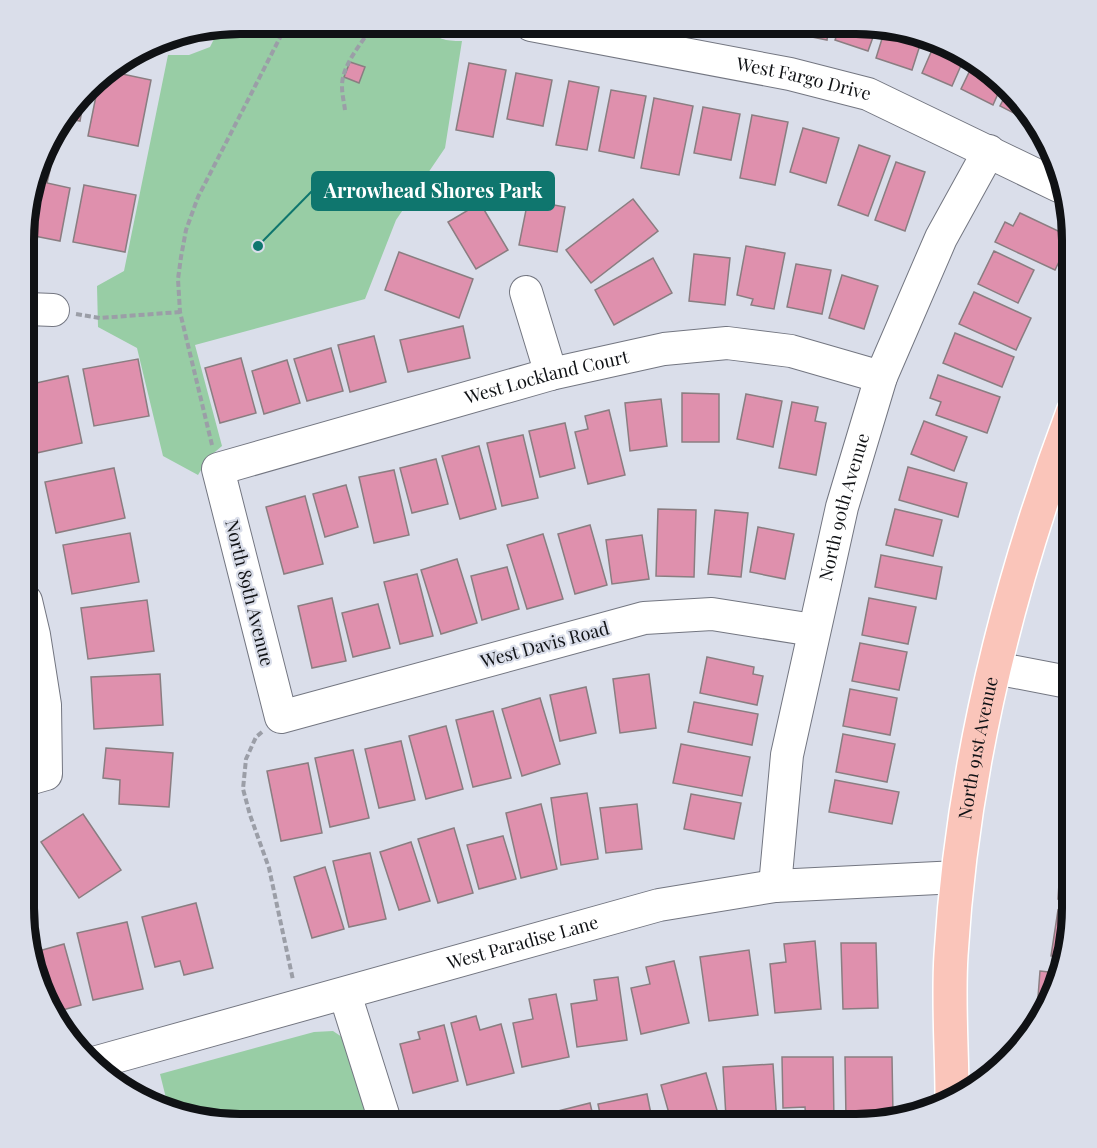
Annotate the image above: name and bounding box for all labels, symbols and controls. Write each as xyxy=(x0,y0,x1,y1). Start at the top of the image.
street label: West Fargo Drive xyxy=(734,51,874,105)
callout: Arrowhead Shores Park xyxy=(312,172,554,210)
text: Arrowhead Shores Park xyxy=(323,176,543,203)
street label: West Lockland Court xyxy=(461,344,631,409)
street label: North 90th Avenue xyxy=(813,430,874,583)
street label: North 89th Avenue xyxy=(220,517,280,669)
street label: West Davis Road xyxy=(477,615,612,673)
street label: North 91st Avenue xyxy=(952,674,1003,821)
street label: West Paradise Lane xyxy=(443,910,601,975)

